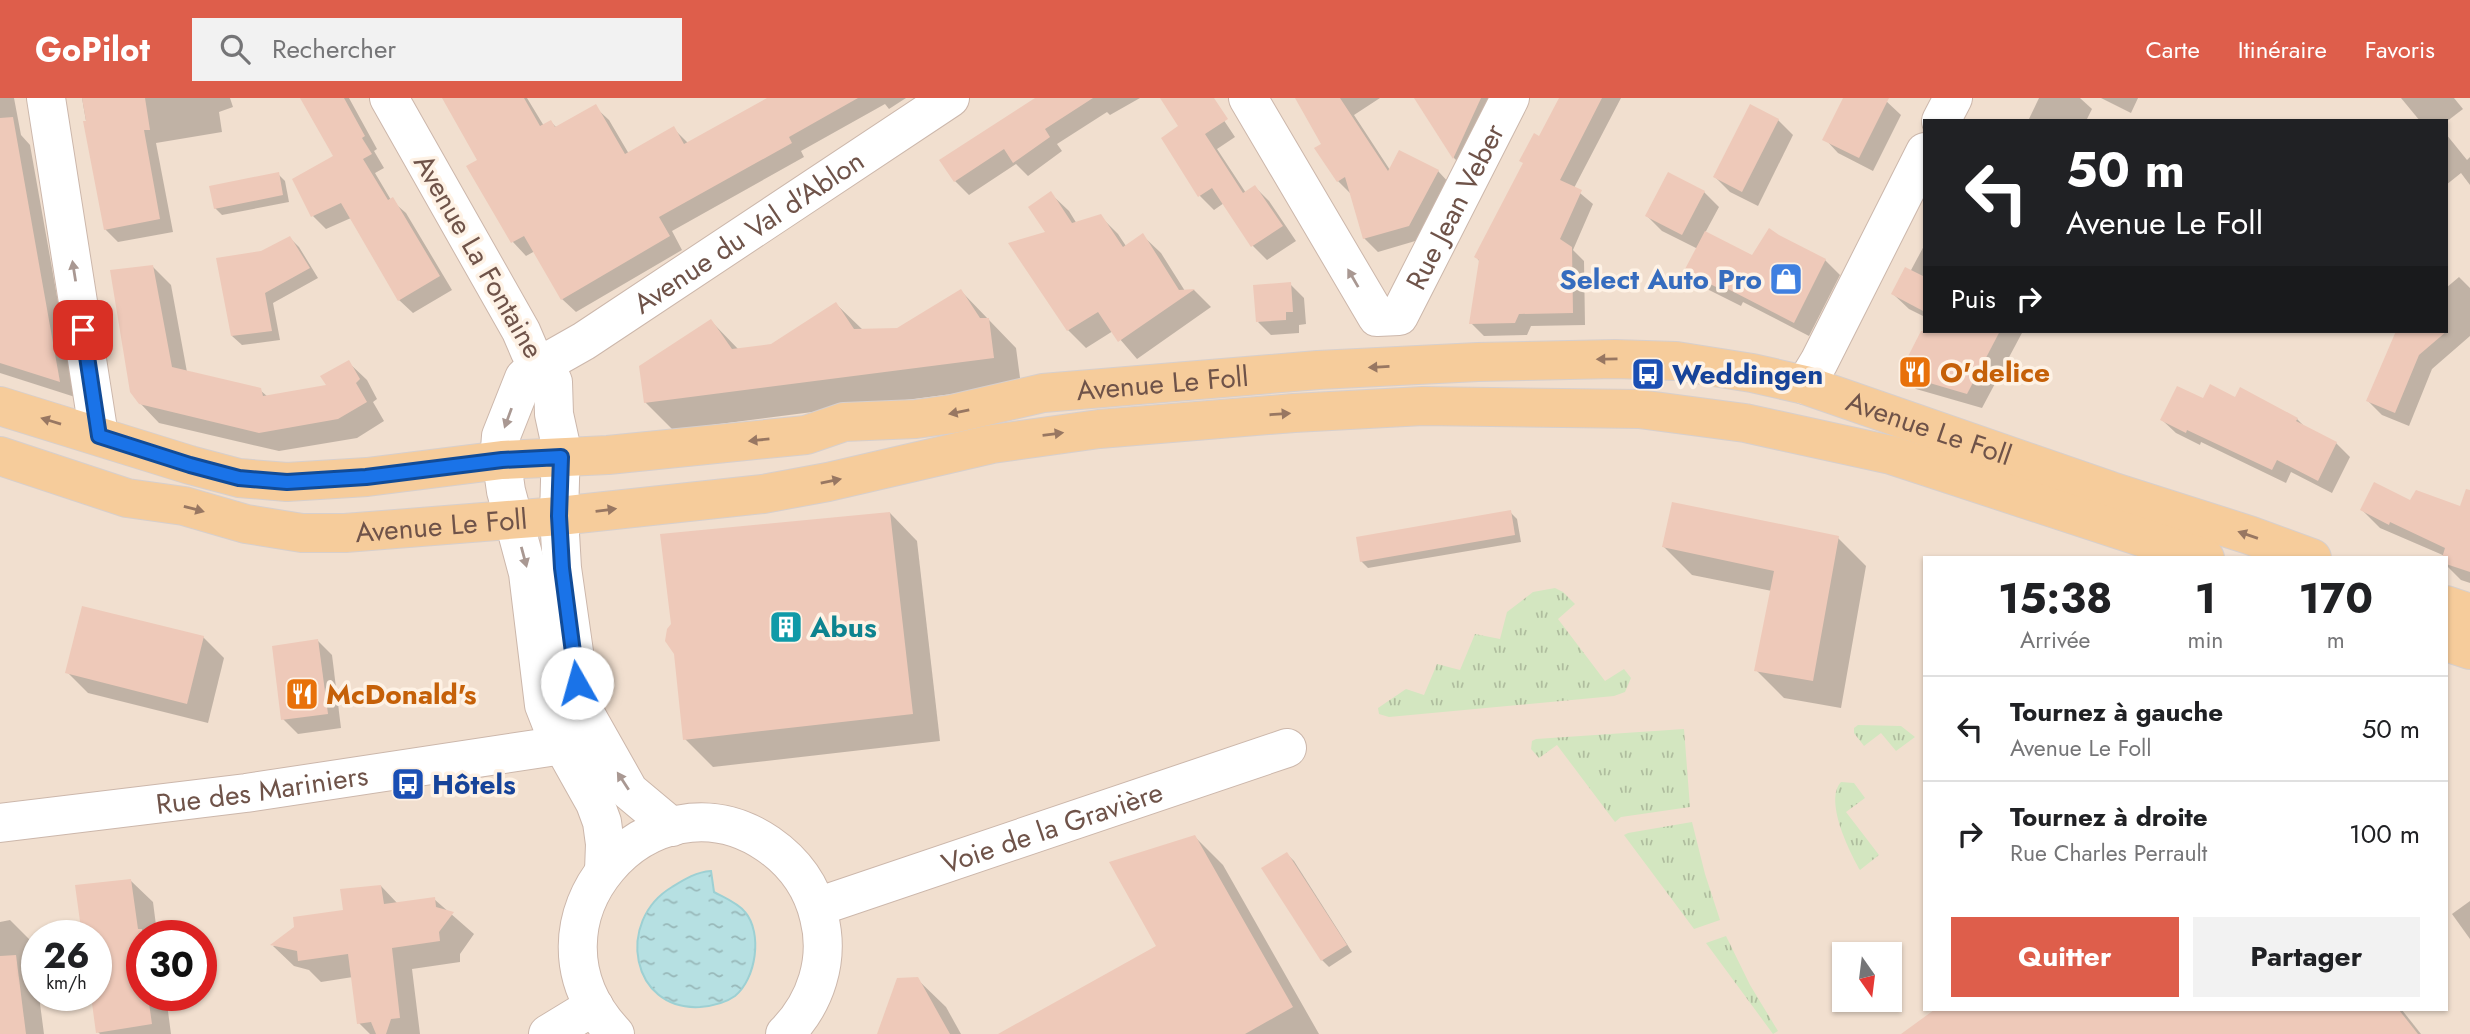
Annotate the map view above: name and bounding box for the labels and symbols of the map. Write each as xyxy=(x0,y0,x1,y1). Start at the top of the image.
street label: Rue Jean Veber xyxy=(1396,116,1515,297)
street label: Avenue du Val d'Ablon xyxy=(625,141,872,324)
street label: Avenue La Fontaine xyxy=(403,146,554,366)
place label: Select Auto Pro xyxy=(1559,259,1762,300)
one-way arrow xyxy=(68,260,79,282)
shop icon: Select Auto Pro xyxy=(1767,260,1805,298)
one-way arrow xyxy=(1347,268,1360,287)
pin xyxy=(53,300,113,360)
place label: O'delice xyxy=(1940,352,2050,393)
one-way arrow xyxy=(1595,353,1617,365)
restaurant icon: O'delice xyxy=(1896,353,1934,391)
place label: Weddingen xyxy=(1672,354,1823,395)
bus stop icon: Weddingen xyxy=(1629,355,1667,393)
street label: Avenue Le Foll xyxy=(1075,356,1250,411)
one-way arrow xyxy=(1368,362,1390,373)
street label: Avenue Le Foll xyxy=(1841,381,2017,476)
one-way arrow xyxy=(502,407,513,428)
one-way arrow xyxy=(948,407,970,418)
one-way arrow xyxy=(1269,408,1291,419)
one-way arrow xyxy=(41,416,62,426)
one-way arrow xyxy=(1043,428,1065,439)
one-way arrow xyxy=(748,434,770,445)
one-way arrow xyxy=(820,475,842,486)
street label: Avenue Le Foll xyxy=(354,499,529,553)
one-way arrow xyxy=(183,504,205,515)
one-way arrow xyxy=(595,505,617,516)
one-way arrow xyxy=(2237,529,2258,540)
one-way arrow xyxy=(519,546,529,567)
place label: Abus xyxy=(809,607,877,648)
building icon: Abus xyxy=(767,608,805,646)
position arrow xyxy=(540,646,614,720)
place label: McDonald's xyxy=(326,674,477,715)
restaurant icon: McDonald's xyxy=(283,675,321,713)
street label: Rue des Mariniers xyxy=(154,755,371,825)
place label: Hôtels xyxy=(432,764,516,805)
bus stop icon: Hôtels xyxy=(389,765,427,803)
one-way arrow xyxy=(616,771,629,791)
street label: Voie de la Gravière xyxy=(936,772,1168,884)
speed limit sign: 30 xyxy=(126,920,217,1011)
north arrow xyxy=(1832,942,1902,1012)

